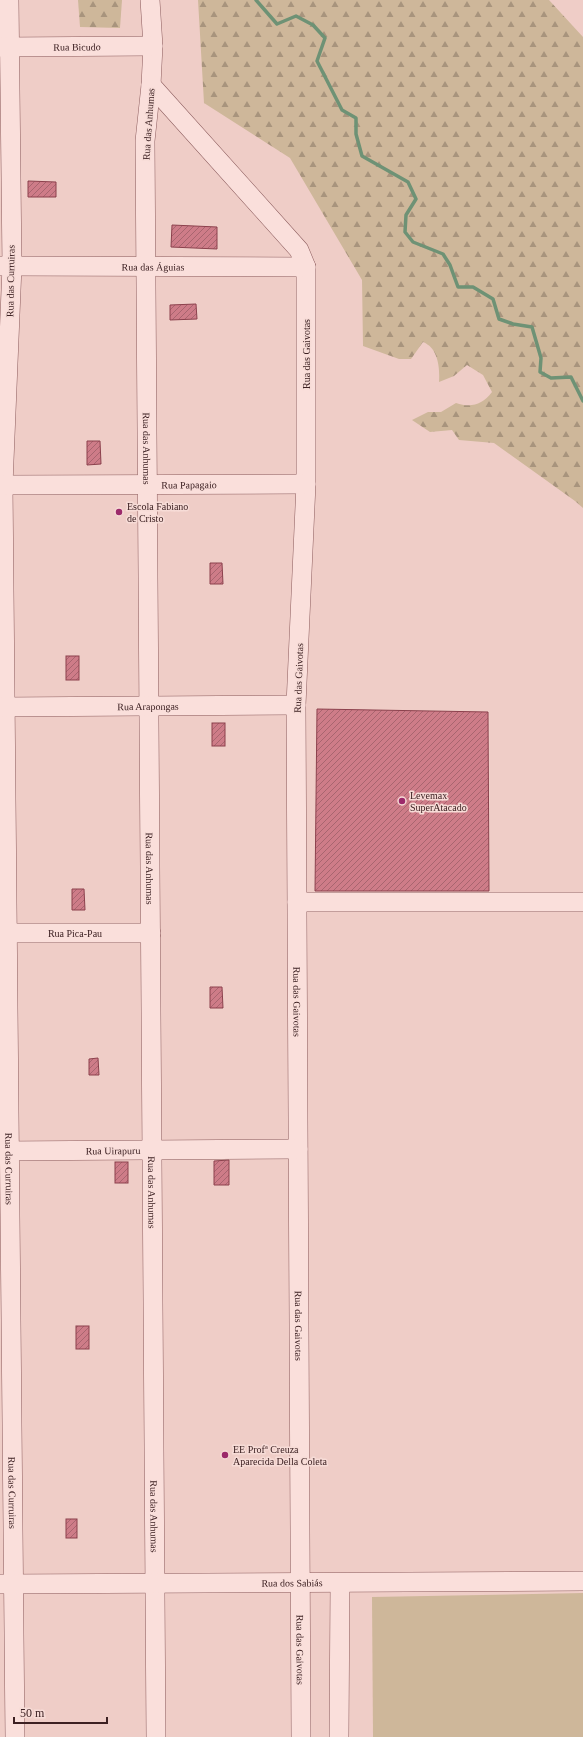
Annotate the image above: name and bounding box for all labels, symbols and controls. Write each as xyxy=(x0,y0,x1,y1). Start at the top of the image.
street label: Rua Bicudo xyxy=(53,41,101,53)
street label: Rua das Anhumas xyxy=(140,88,157,160)
street label: Rua das Curruiras xyxy=(4,245,17,317)
street label: Rua das Águias xyxy=(122,261,185,273)
street label: Rua das Gaivotas xyxy=(301,319,312,389)
street label: Rua das Anhumas xyxy=(141,412,152,485)
street label: Rua Papagaio xyxy=(161,479,217,490)
place label: Escola Fabiano de Cristo xyxy=(127,501,188,524)
marker: Escola Fabiano de Cristo xyxy=(114,507,124,517)
street label: Rua das Gaivotas xyxy=(292,643,305,713)
street label: Rua Arapongas xyxy=(117,701,179,712)
place label: Levemax SuperAtacado xyxy=(410,790,467,813)
marker: Levemax SuperAtacado xyxy=(397,796,407,806)
street label: Rua das Anhumas xyxy=(144,832,155,905)
street label: Rua Pica-Pau xyxy=(48,928,102,939)
street label: Rua das Gaivotas xyxy=(291,967,303,1037)
street label: Rua das Curruiras xyxy=(3,1133,15,1205)
street label: Rua Uirapuru xyxy=(86,1145,140,1156)
street label: Rua das Anhumas xyxy=(146,1156,157,1229)
street label: Rua das Gaivotas xyxy=(293,1291,304,1361)
place label: EE Profª Creuza Aparecida Della Coleta xyxy=(233,1444,327,1467)
marker: EE Profª Creuza Aparecida Della Coleta xyxy=(220,1450,230,1460)
street label: Rua das Curruiras xyxy=(6,1457,18,1529)
street label: Rua das Anhumas xyxy=(148,1480,160,1553)
street label: Rua dos Sabiás xyxy=(261,1577,323,1589)
street label: Rua das Gaivotas xyxy=(294,1615,306,1685)
scale bar xyxy=(14,1699,107,1725)
text: 50 m xyxy=(20,1706,45,1720)

